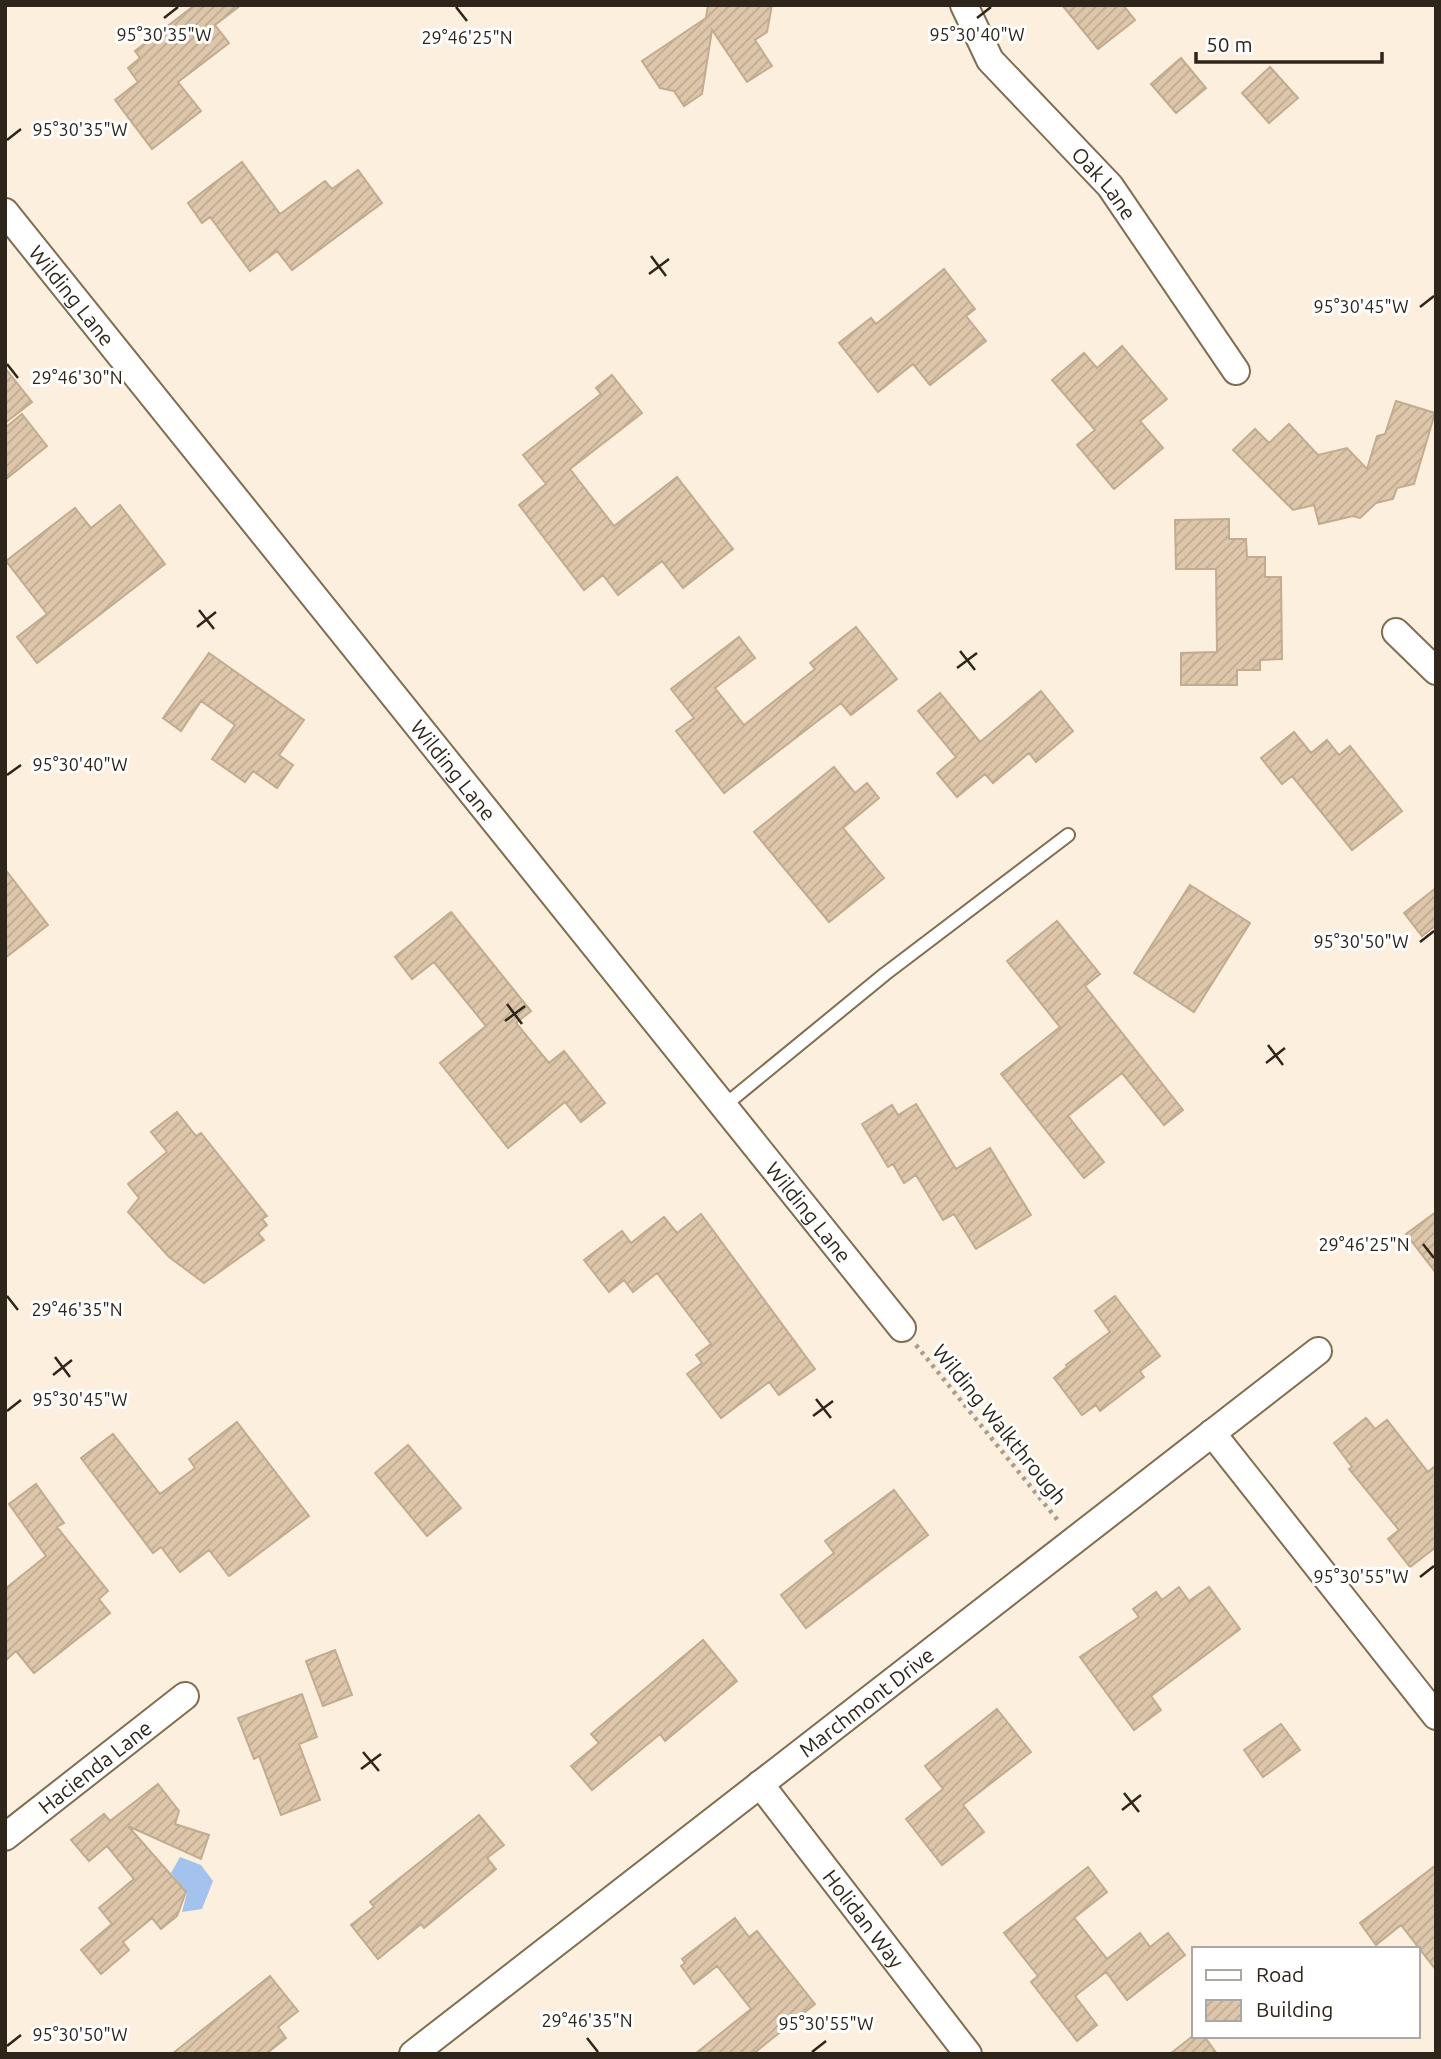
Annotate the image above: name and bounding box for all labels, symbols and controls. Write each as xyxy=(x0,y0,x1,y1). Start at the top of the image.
scale bar xyxy=(1196,21,1382,65)
text: 95°30'35"W xyxy=(116,24,212,44)
text: 95°30'40"W xyxy=(929,24,1025,44)
text: 29°46'25"N xyxy=(421,27,513,47)
text: 50 m xyxy=(1206,32,1253,56)
text: 95°30'35"W xyxy=(32,119,128,139)
street label: Oak Lane xyxy=(1067,142,1141,224)
street label: Wilding Lane xyxy=(24,240,120,350)
text: 95°30'45"W xyxy=(1313,296,1409,316)
text: 29°46'30"N xyxy=(31,367,123,387)
street label: Wilding Lane xyxy=(406,715,501,825)
text: 95°30'40"W xyxy=(32,754,128,774)
text: 95°30'50"W xyxy=(1313,931,1409,951)
street label: Wilding Lane xyxy=(761,1157,856,1267)
text: 29°46'25"N xyxy=(1318,1234,1410,1254)
text: 29°46'35"N xyxy=(31,1299,123,1319)
street label: Wilding Walkthrough xyxy=(928,1339,1072,1509)
text: 95°30'45"W xyxy=(32,1389,128,1409)
text: 95°30'55"W xyxy=(1313,1566,1409,1586)
street label: Marchmont Drive xyxy=(794,1642,938,1762)
street label: Hacienda Lane xyxy=(33,1715,156,1818)
street label: Holidan Way xyxy=(818,1865,909,1972)
legend xyxy=(1192,1947,1420,2038)
text: Road xyxy=(1256,1962,1304,1986)
text: Building xyxy=(1256,1997,1333,2021)
text: 29°46'35"N xyxy=(541,2010,633,2030)
text: 95°30'55"W xyxy=(778,2013,874,2033)
text: 95°30'50"W xyxy=(32,2024,128,2044)

